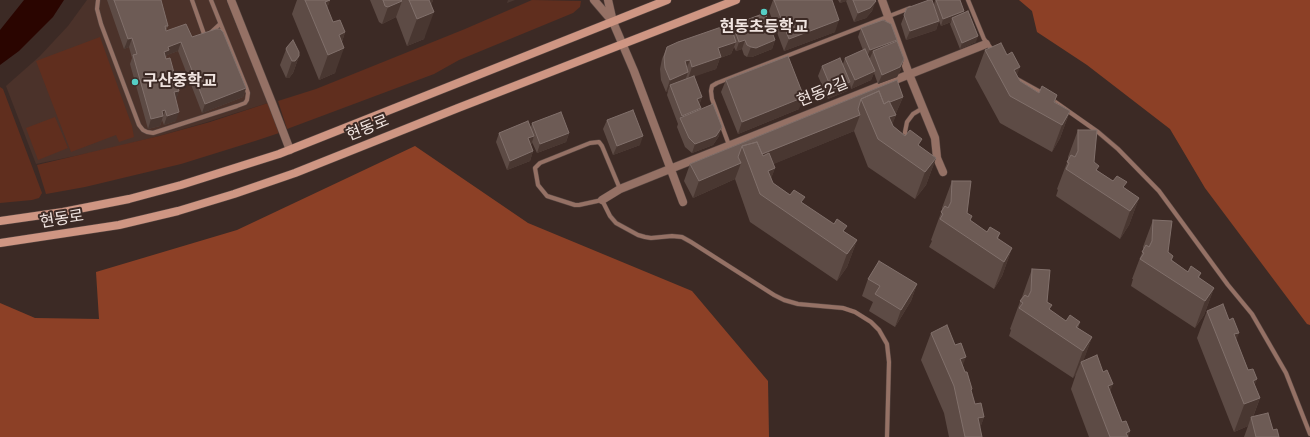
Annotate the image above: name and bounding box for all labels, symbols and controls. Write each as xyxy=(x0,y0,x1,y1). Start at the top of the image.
marker: 현동초등학교 xyxy=(759,7,769,17)
place label: 현동초등학교 xyxy=(720,18,808,38)
place label: 구산중학교 xyxy=(143,72,217,92)
street label: 현동2길 xyxy=(795,74,851,112)
marker: 구산중학교 xyxy=(130,77,140,87)
street label: 현동로 xyxy=(344,112,392,146)
street label: 현동로 xyxy=(39,207,85,233)

